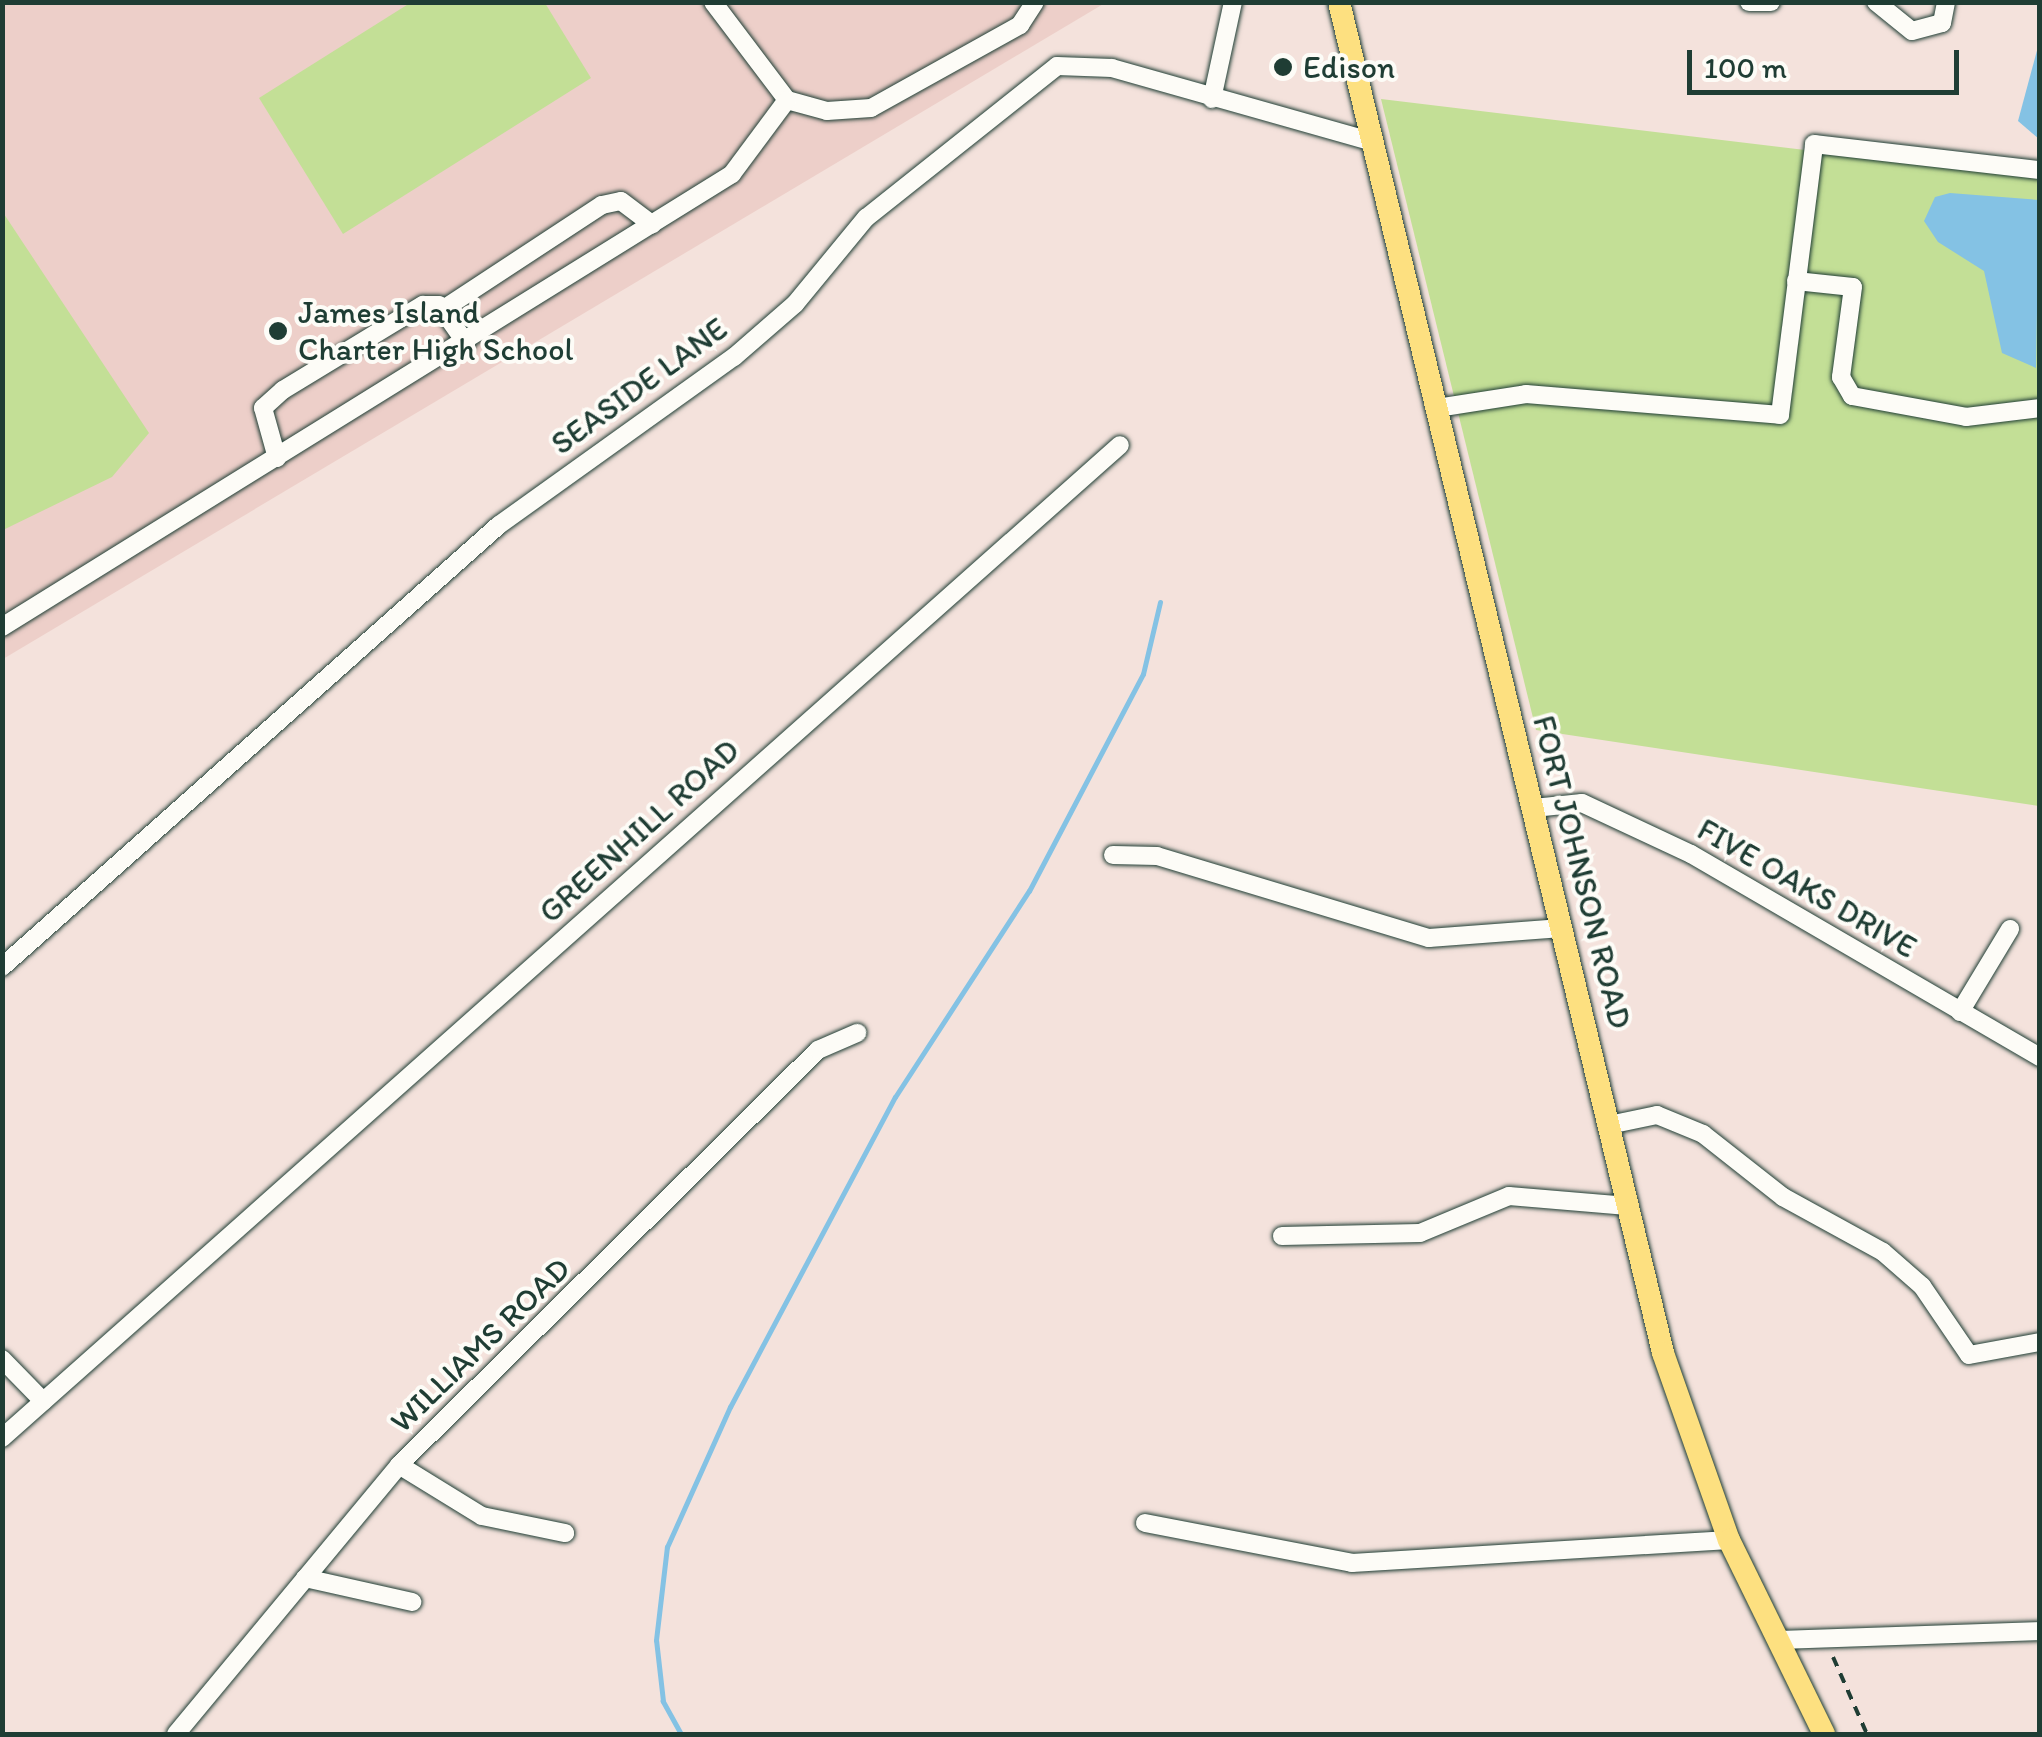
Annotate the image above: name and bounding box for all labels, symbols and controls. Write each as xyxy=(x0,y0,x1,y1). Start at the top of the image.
scale bar xyxy=(1692,30,1964,92)
place label: Edison xyxy=(1303,48,1395,86)
text: 100 m xyxy=(1704,49,1787,86)
marker: Edison xyxy=(1272,56,1294,78)
place label: James Island Charter High School xyxy=(298,294,573,369)
street label: SEASIDE LANE xyxy=(543,309,735,463)
marker: James Island Charter High School xyxy=(267,320,289,342)
street label: FORT JOHNSON ROAD xyxy=(1525,712,1639,1032)
street label: GREENHILL ROAD xyxy=(531,731,747,931)
street label: FIVE OAKS DRIVE xyxy=(1689,809,1925,967)
street label: WILLIAMS ROAD xyxy=(382,1250,578,1440)

